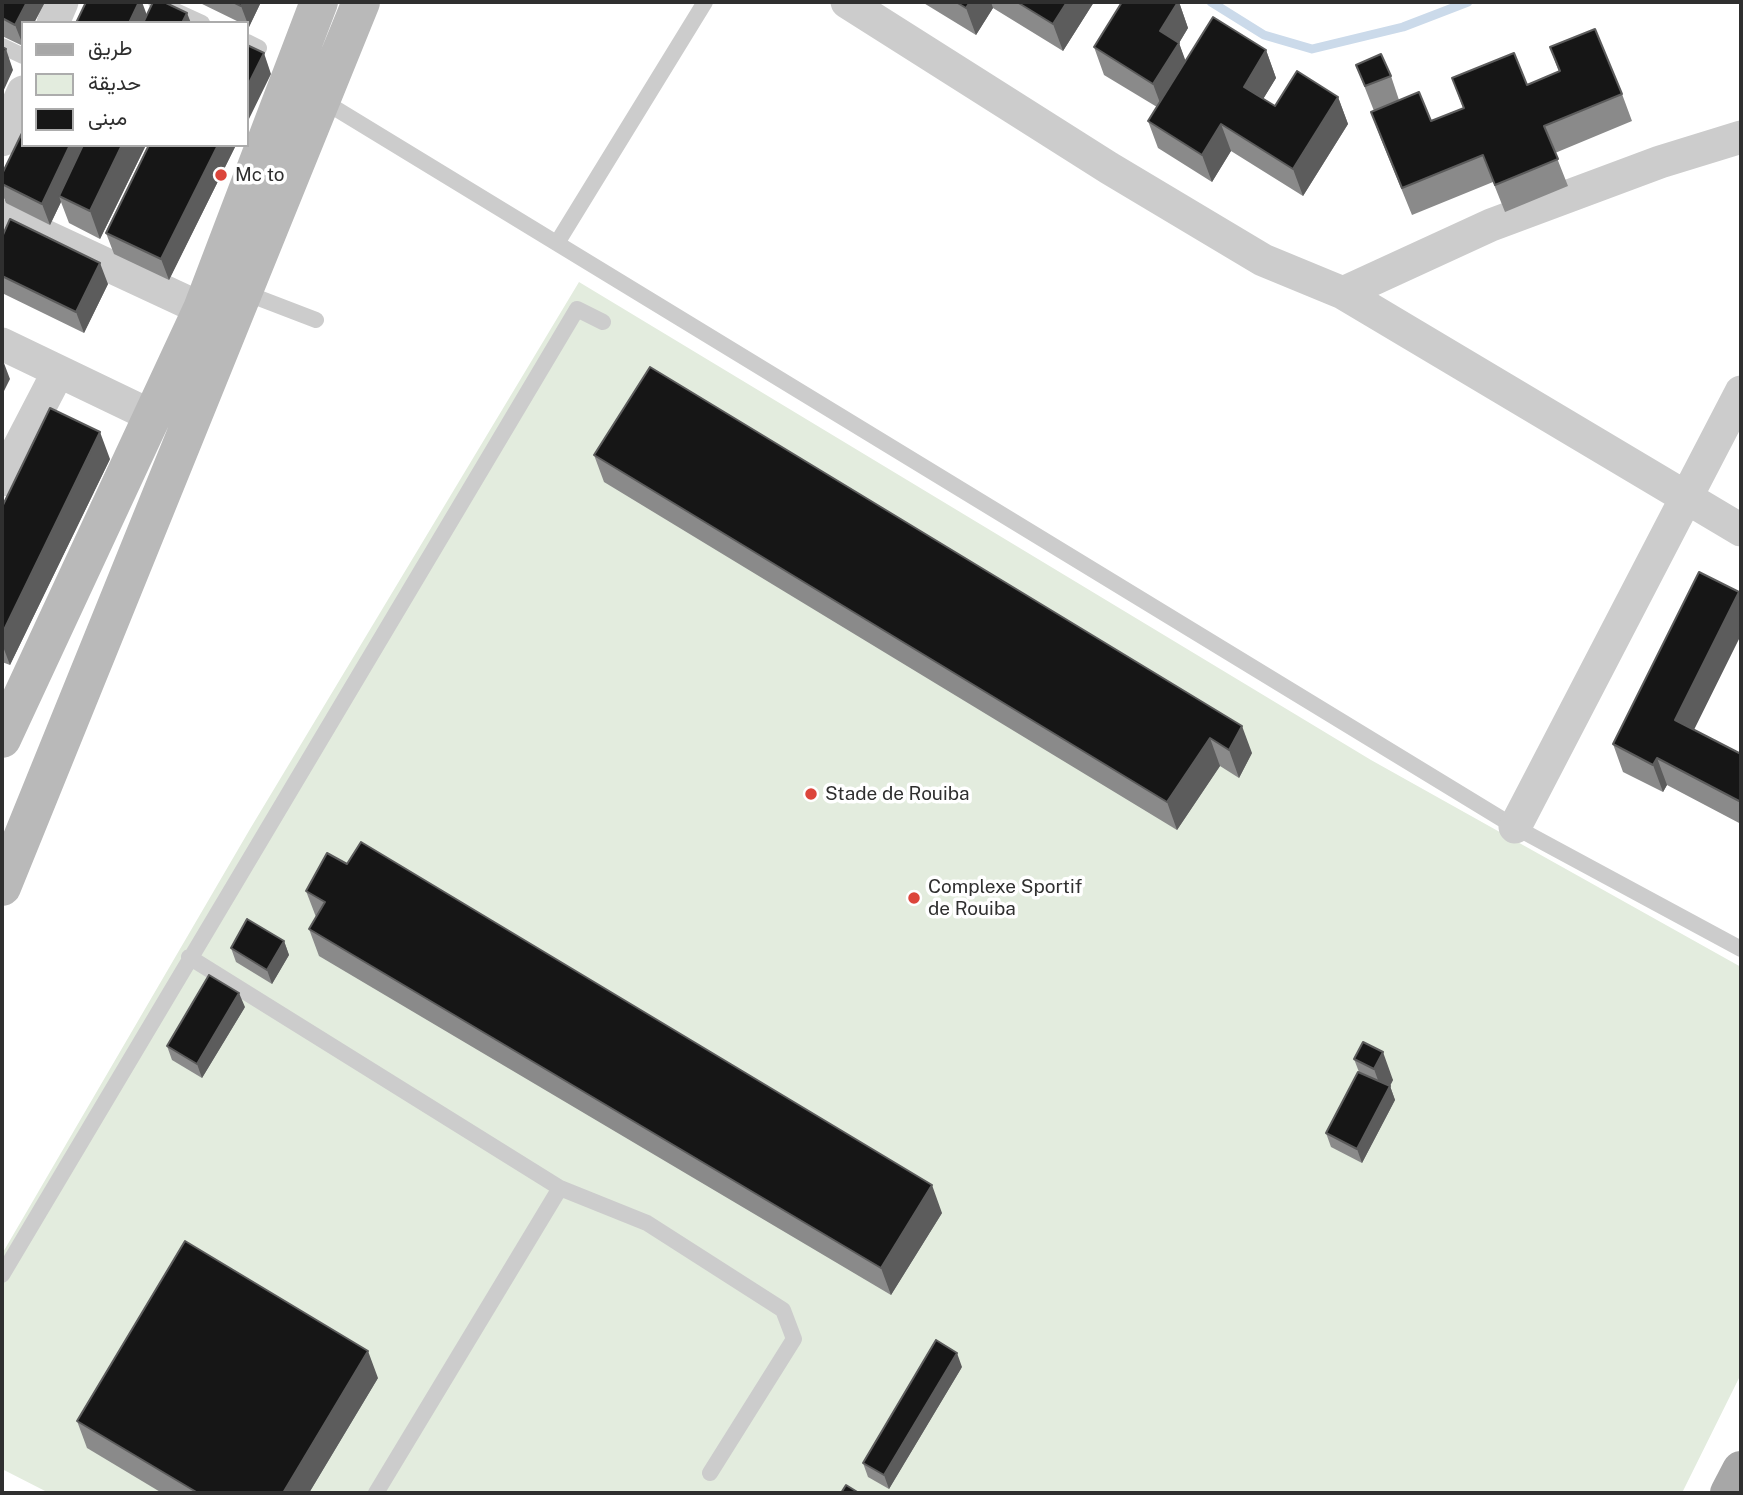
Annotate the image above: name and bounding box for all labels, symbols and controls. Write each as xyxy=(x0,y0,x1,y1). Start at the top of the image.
legend xyxy=(21,21,248,147)
text: طريق xyxy=(88,35,133,60)
text: حديقة xyxy=(88,70,141,95)
text: مبنى xyxy=(88,105,127,130)
place label: Mc to xyxy=(235,164,285,186)
marker: Mc to xyxy=(213,167,229,183)
place label: Stade de Rouiba xyxy=(825,783,970,805)
marker: Stade de Rouiba xyxy=(803,786,819,802)
place label: Complexe Sportif de Rouiba xyxy=(928,876,1082,920)
marker: Complexe Sportif de Rouiba xyxy=(906,890,922,906)

